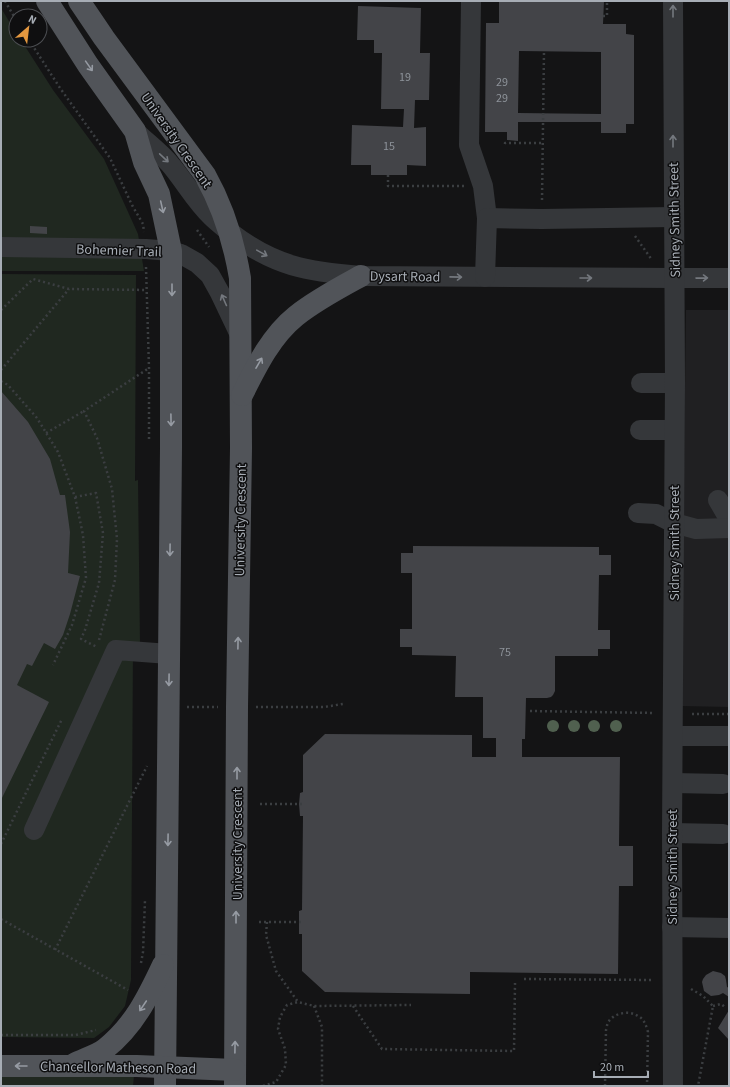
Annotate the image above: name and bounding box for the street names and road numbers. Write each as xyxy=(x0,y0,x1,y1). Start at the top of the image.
street label: University Crescent xyxy=(136,89,217,193)
street label: Sidney Smith Street xyxy=(664,162,686,278)
street label: Bohemier Trail xyxy=(76,240,162,262)
street label: Dysart Road xyxy=(370,266,440,288)
street label: University Crescent xyxy=(230,463,252,577)
street label: Sidney Smith Street xyxy=(665,485,685,601)
street label: University Crescent xyxy=(228,787,248,900)
street label: Sidney Smith Street xyxy=(663,809,683,925)
street label: Chancellor Matheson Road xyxy=(40,1057,196,1079)

